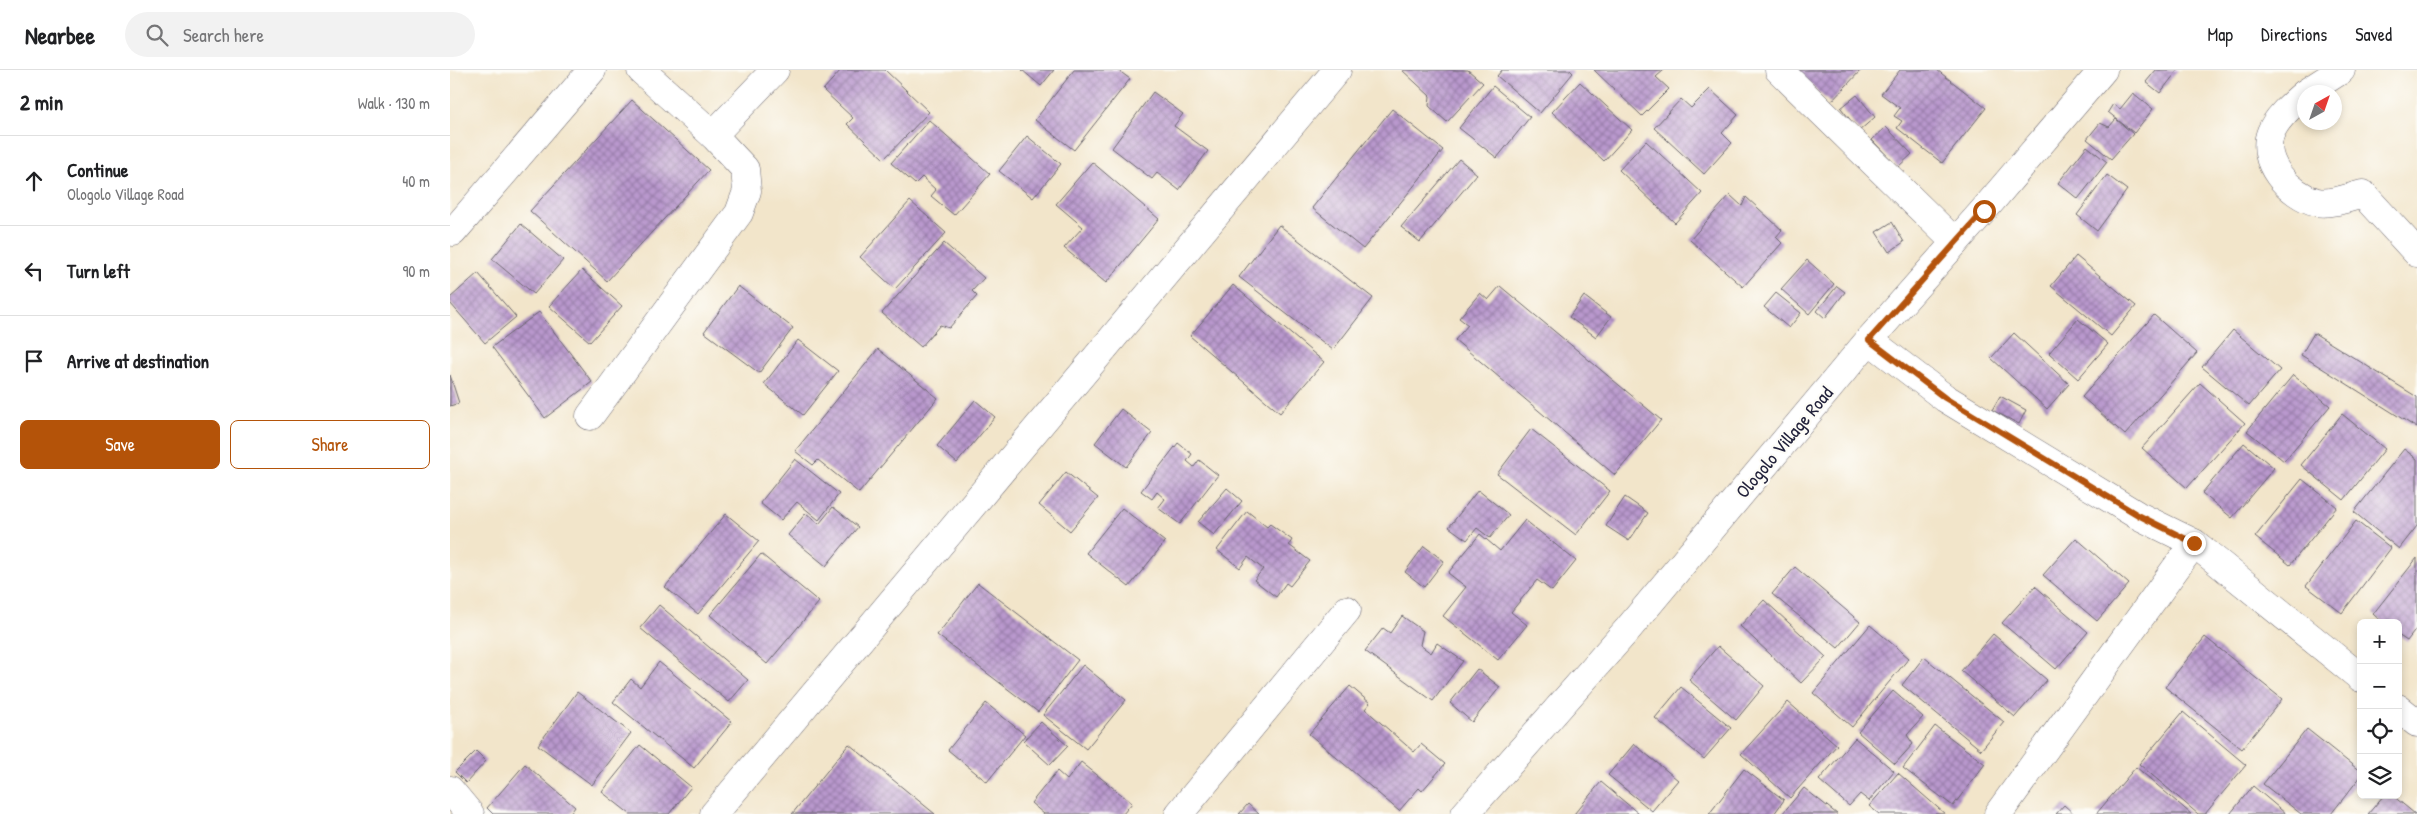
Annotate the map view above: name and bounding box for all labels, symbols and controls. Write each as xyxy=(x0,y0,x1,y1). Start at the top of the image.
search box xyxy=(125,12,475,57)
text: Nearbee xyxy=(25,19,95,51)
icon: search xyxy=(143,21,171,49)
text: Search here xyxy=(183,22,264,48)
text: Map xyxy=(2208,22,2233,47)
text: Directions xyxy=(2261,22,2327,47)
text: Saved xyxy=(2355,22,2392,47)
north arrow xyxy=(2297,85,2342,130)
text: 2 min xyxy=(20,88,63,117)
text: Walk · 130 m xyxy=(358,92,430,114)
text: Continue xyxy=(67,157,128,183)
icon: ahead xyxy=(20,167,48,195)
text: 40 m xyxy=(402,170,430,192)
text: Ologolo Village Road xyxy=(67,183,184,205)
route start xyxy=(1973,200,1996,223)
icon: left xyxy=(20,257,48,285)
text: Turn left xyxy=(67,258,130,284)
text: 90 m xyxy=(402,260,430,282)
icon: arrive xyxy=(20,347,48,375)
text: Arrive at destination xyxy=(67,348,209,374)
street label: Ologolo Village Road xyxy=(1730,380,1839,503)
button: Save xyxy=(20,420,220,469)
button: Share xyxy=(230,420,430,469)
route end xyxy=(2183,532,2206,555)
map controls xyxy=(2357,619,2402,799)
button: + xyxy=(2357,619,2402,664)
button: − xyxy=(2357,664,2402,709)
button: locate xyxy=(2357,709,2402,754)
button: layers xyxy=(2357,754,2402,799)

